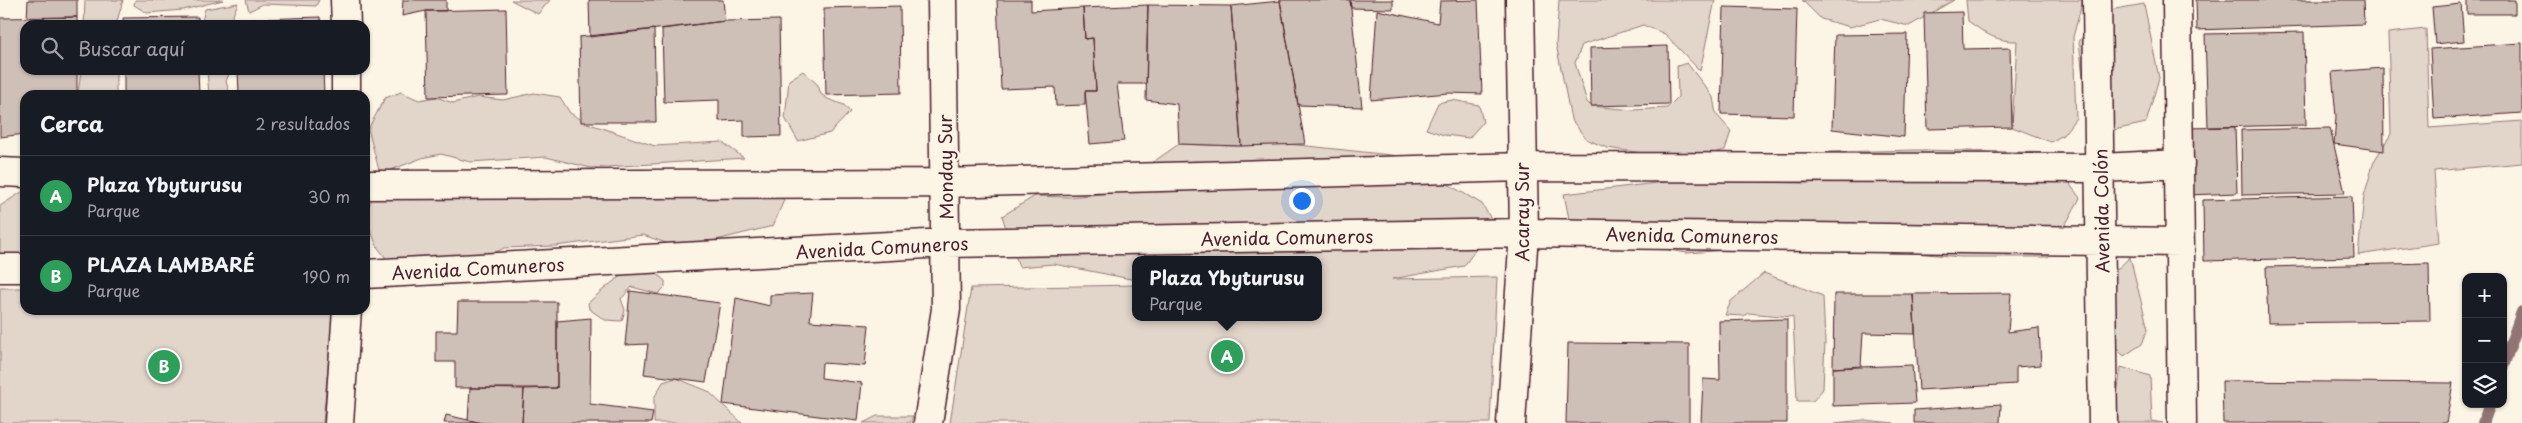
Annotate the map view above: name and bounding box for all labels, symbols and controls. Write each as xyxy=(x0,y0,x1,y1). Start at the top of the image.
search box xyxy=(20,20,370,75)
icon: search xyxy=(38,34,66,62)
text: Buscar aquí xyxy=(78,34,185,62)
text: Cerca xyxy=(40,107,104,139)
text: 2 resultados xyxy=(256,111,350,135)
street label: Monday Sur xyxy=(931,114,959,220)
street label: Avenida Colón xyxy=(2086,149,2116,273)
street label: Acaray Sur xyxy=(1508,162,1535,262)
text: Plaza Ybyturusu xyxy=(87,170,242,198)
text: A xyxy=(50,184,62,208)
text: 30 m xyxy=(308,184,350,208)
your location xyxy=(1289,188,1315,214)
text: Parque xyxy=(87,198,140,222)
street label: Avenida Comuneros xyxy=(1605,220,1779,250)
street label: Avenida Comuneros xyxy=(1200,222,1374,252)
street label: Avenida Comuneros xyxy=(795,229,969,265)
text: PLAZA LAMBARÉ xyxy=(87,250,255,278)
street label: Avenida Comuneros xyxy=(391,250,565,286)
popup xyxy=(1132,256,1322,321)
text: Plaza Ybyturusu xyxy=(1149,263,1305,291)
text: B xyxy=(51,264,61,288)
text: 190 m xyxy=(302,264,350,288)
map controls xyxy=(2462,273,2507,408)
button: + xyxy=(2462,273,2507,318)
text: Parque xyxy=(87,278,140,302)
text: Parque xyxy=(1149,291,1203,315)
button: − xyxy=(2462,318,2507,363)
pin: A xyxy=(1211,337,1243,375)
pin: B xyxy=(148,347,180,385)
button: layers xyxy=(2462,363,2507,408)

